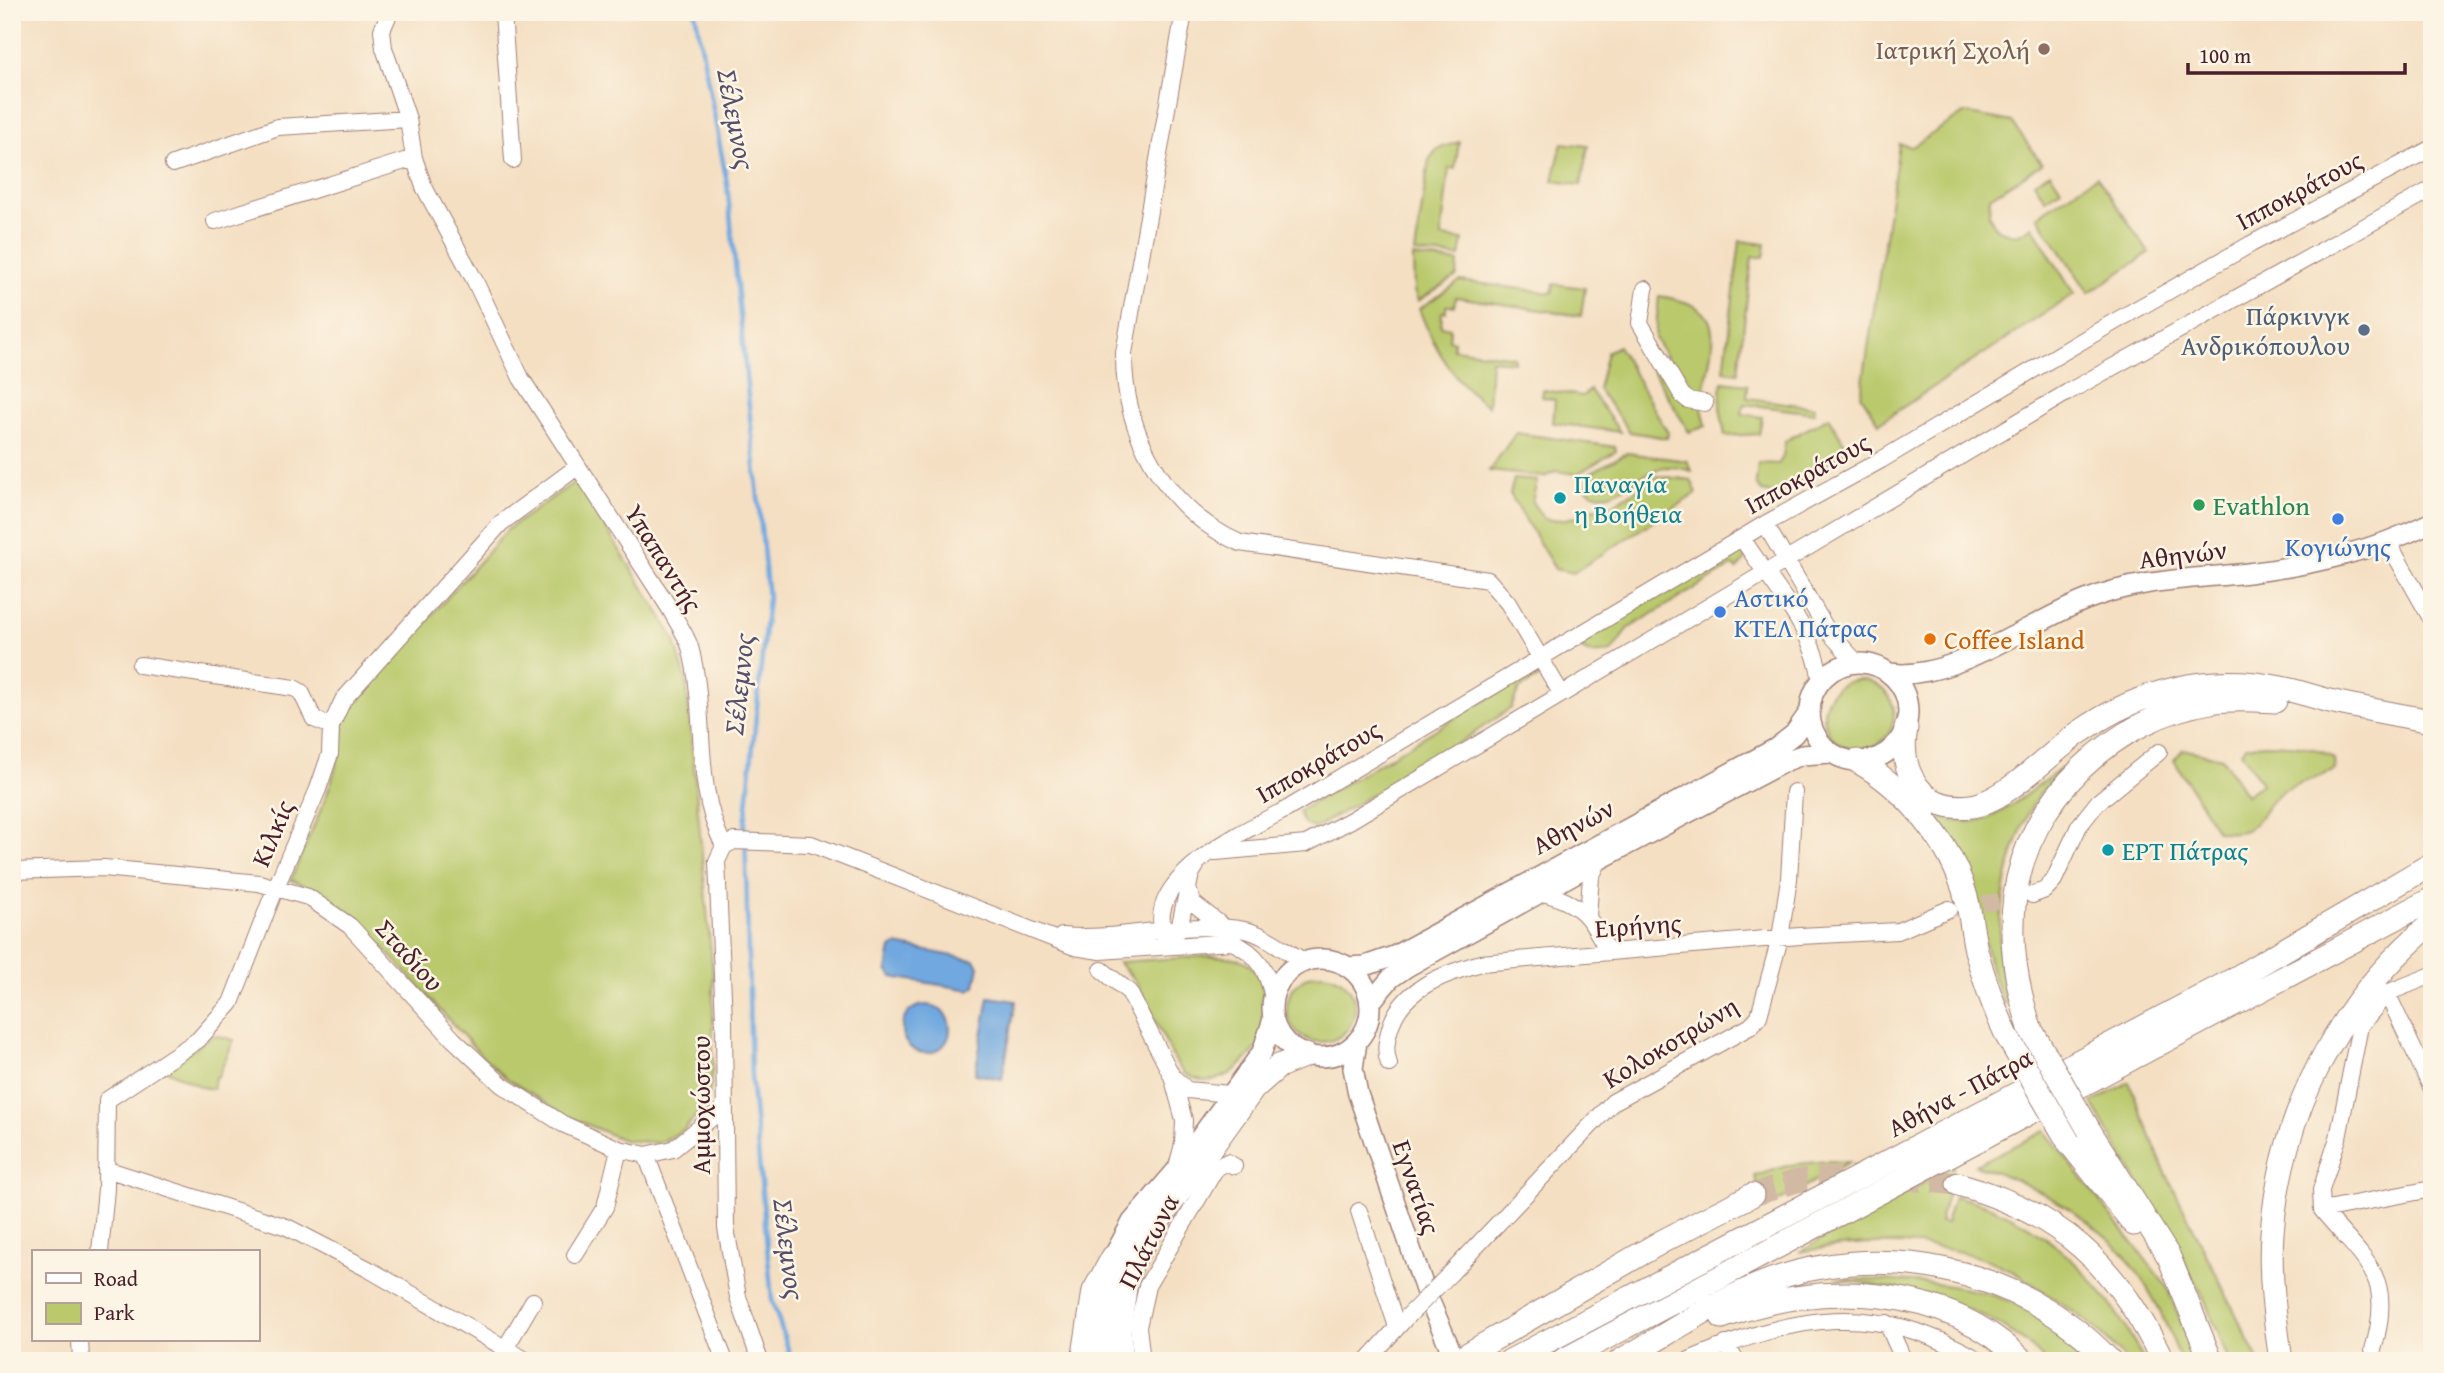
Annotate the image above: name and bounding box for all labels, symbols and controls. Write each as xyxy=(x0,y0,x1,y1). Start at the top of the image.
place label: Ιατρική Σχολή xyxy=(1875,30,2030,69)
scale bar xyxy=(2188,32,2406,76)
text: 100 m xyxy=(2199,40,2251,71)
marker: Ιατρική Σχολή xyxy=(2036,41,2052,57)
water label: Σέλεμνος xyxy=(707,65,767,174)
street label: Ιπποκράτους xyxy=(2229,140,2369,240)
place label: Πάρκινγκ Ανδρικόπουλου xyxy=(2181,296,2350,365)
marker: Πάρκινγκ Ανδρικόπουλου xyxy=(2356,322,2372,338)
street label: Ιπποκράτους xyxy=(1737,422,1877,524)
place label: Παναγία η Βοήθεια xyxy=(1574,464,1682,533)
place label: Evathlon xyxy=(2213,486,2310,525)
marker: Παναγία η Βοήθεια xyxy=(1552,490,1568,506)
street label: Υπαπαντής xyxy=(615,496,713,620)
marker: Evathlon xyxy=(2191,497,2207,513)
marker: Κογιώνης xyxy=(2330,511,2346,527)
place label: Κογιώνης xyxy=(2285,527,2391,566)
street label: Αθηνών xyxy=(2137,529,2229,579)
place label: Αστικό ΚΤΕΛ Πάτρας xyxy=(1734,578,1877,647)
marker: Αστικό ΚΤΕΛ Πάτρας xyxy=(1712,604,1728,620)
place label: Coffee Island xyxy=(1944,620,2085,659)
water label: Σέλεμνος xyxy=(712,630,764,737)
marker: Coffee Island xyxy=(1922,631,1938,647)
street label: Ιπποκράτους xyxy=(1248,709,1388,813)
street label: Αθηνών xyxy=(1525,788,1621,864)
street label: Κιλκίς xyxy=(241,793,303,873)
place label: ΕΡΤ Πάτρας xyxy=(2122,831,2248,870)
marker: ΕΡΤ Πάτρας xyxy=(2100,842,2116,858)
street label: Ειρήνης xyxy=(1593,903,1683,947)
street label: Σταδίου xyxy=(367,910,453,1000)
street label: Κολοκοτρώνη xyxy=(1595,986,1745,1098)
street label: Αμμοχώστου xyxy=(681,1035,720,1175)
street label: Αθήνα - Πάτρα xyxy=(1880,1037,2040,1147)
street label: Εγνατίας xyxy=(1383,1135,1451,1239)
street label: Πλάτωνα xyxy=(1108,1187,1188,1295)
water label: Σέλεμνος xyxy=(763,1196,817,1303)
legend xyxy=(32,1250,259,1342)
text: Road xyxy=(94,1263,139,1294)
text: Park xyxy=(94,1297,135,1328)

